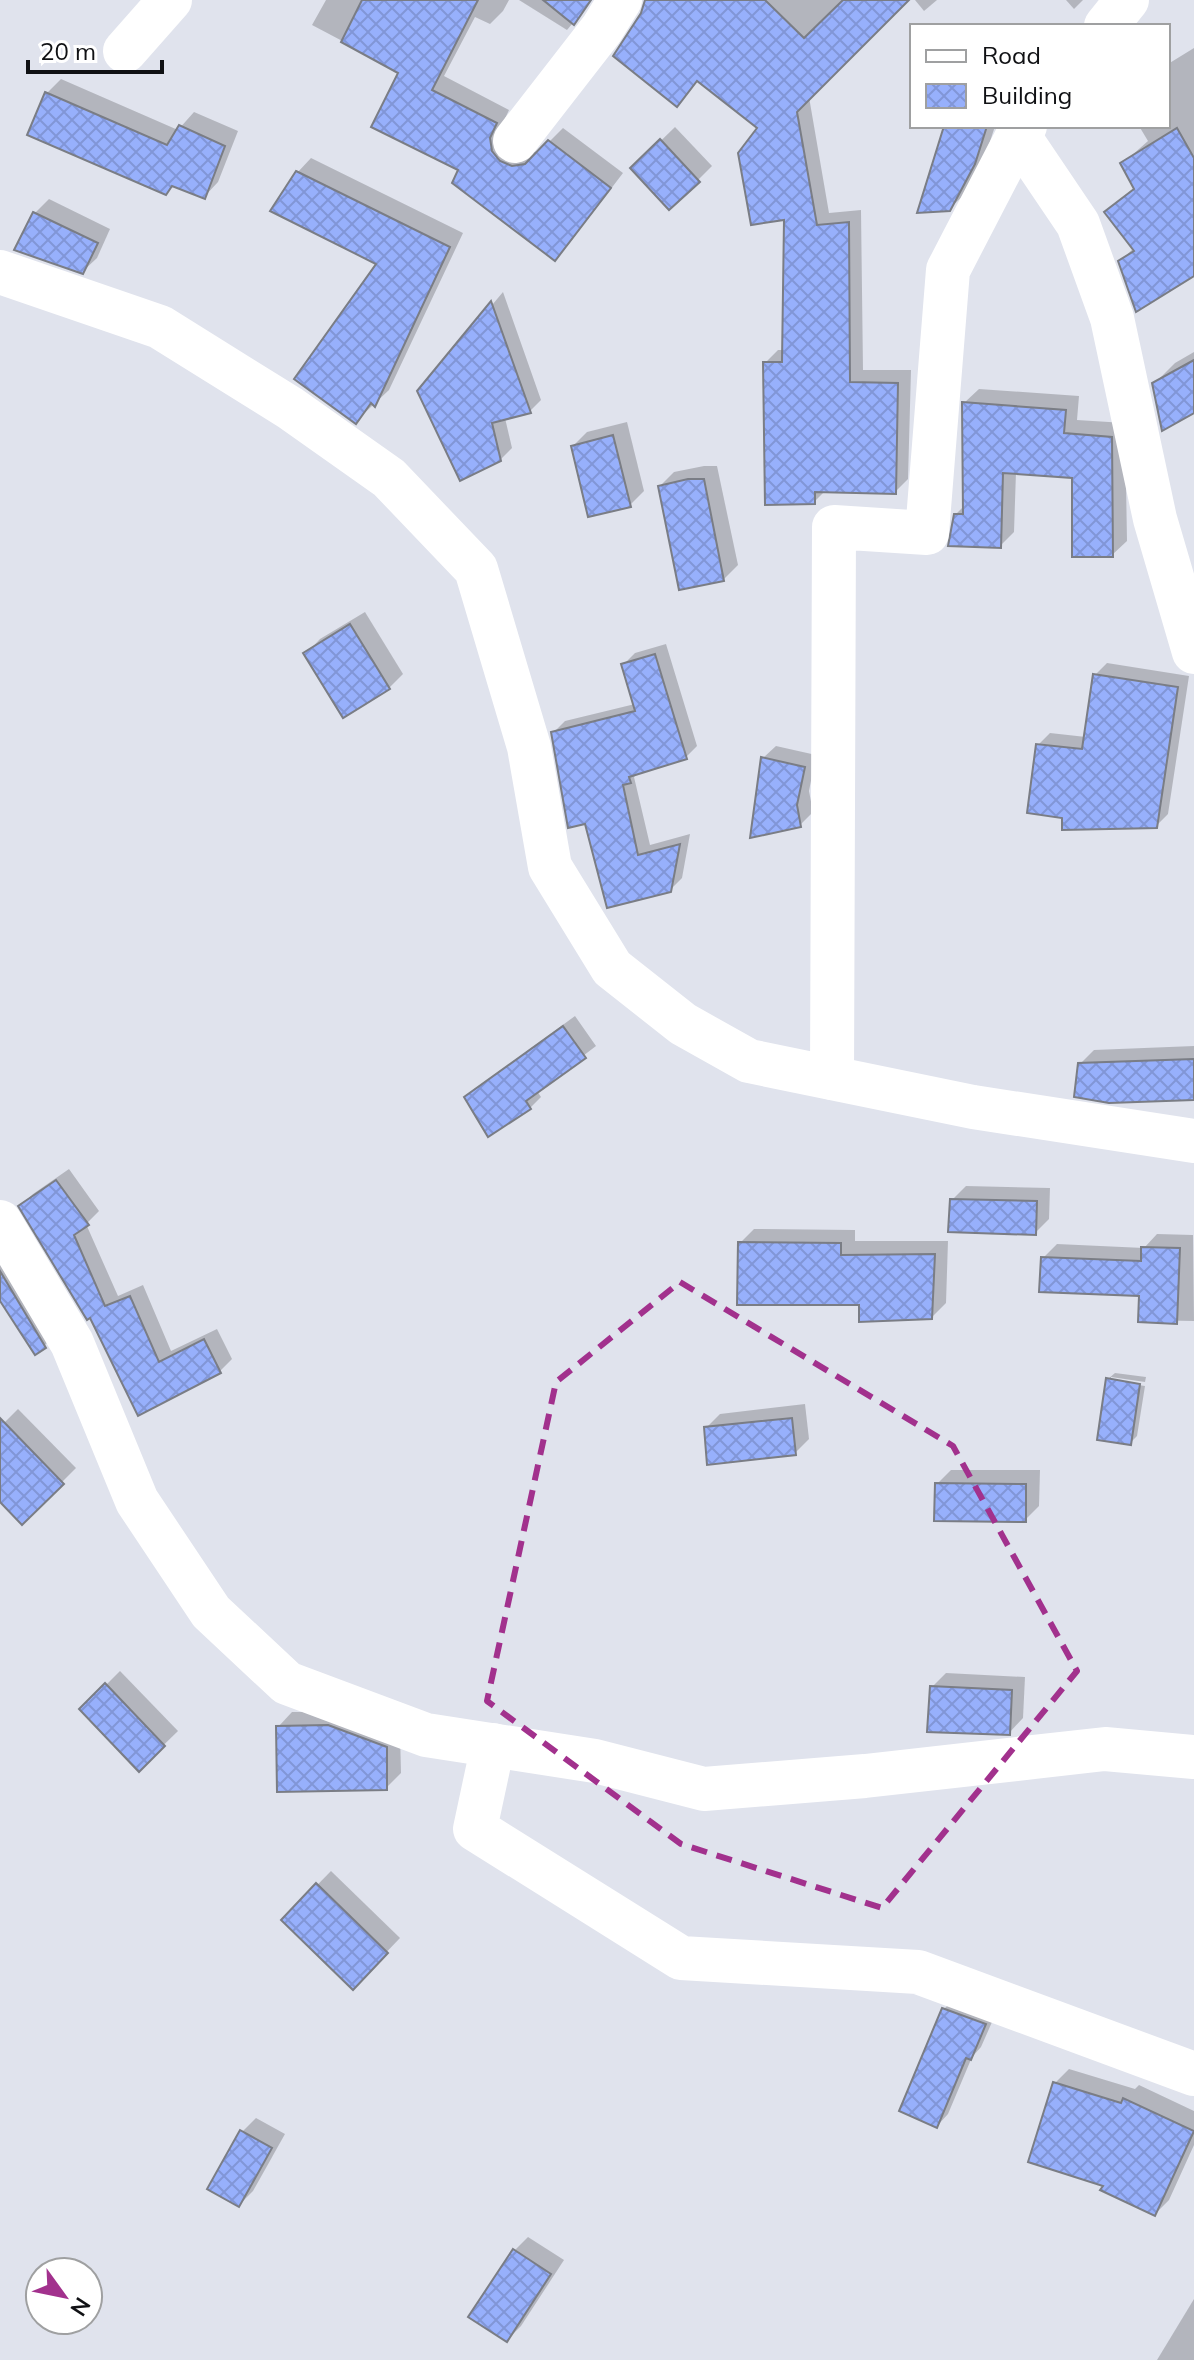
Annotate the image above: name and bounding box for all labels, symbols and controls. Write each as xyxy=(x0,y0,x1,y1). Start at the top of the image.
scale bar xyxy=(28,24,162,74)
legend xyxy=(910,24,1170,128)
text: 20 m xyxy=(40,36,96,66)
text: Road xyxy=(982,40,1041,70)
text: Building xyxy=(982,80,1072,110)
north arrow xyxy=(24,2256,104,2336)
text: N xyxy=(65,2292,97,2321)

